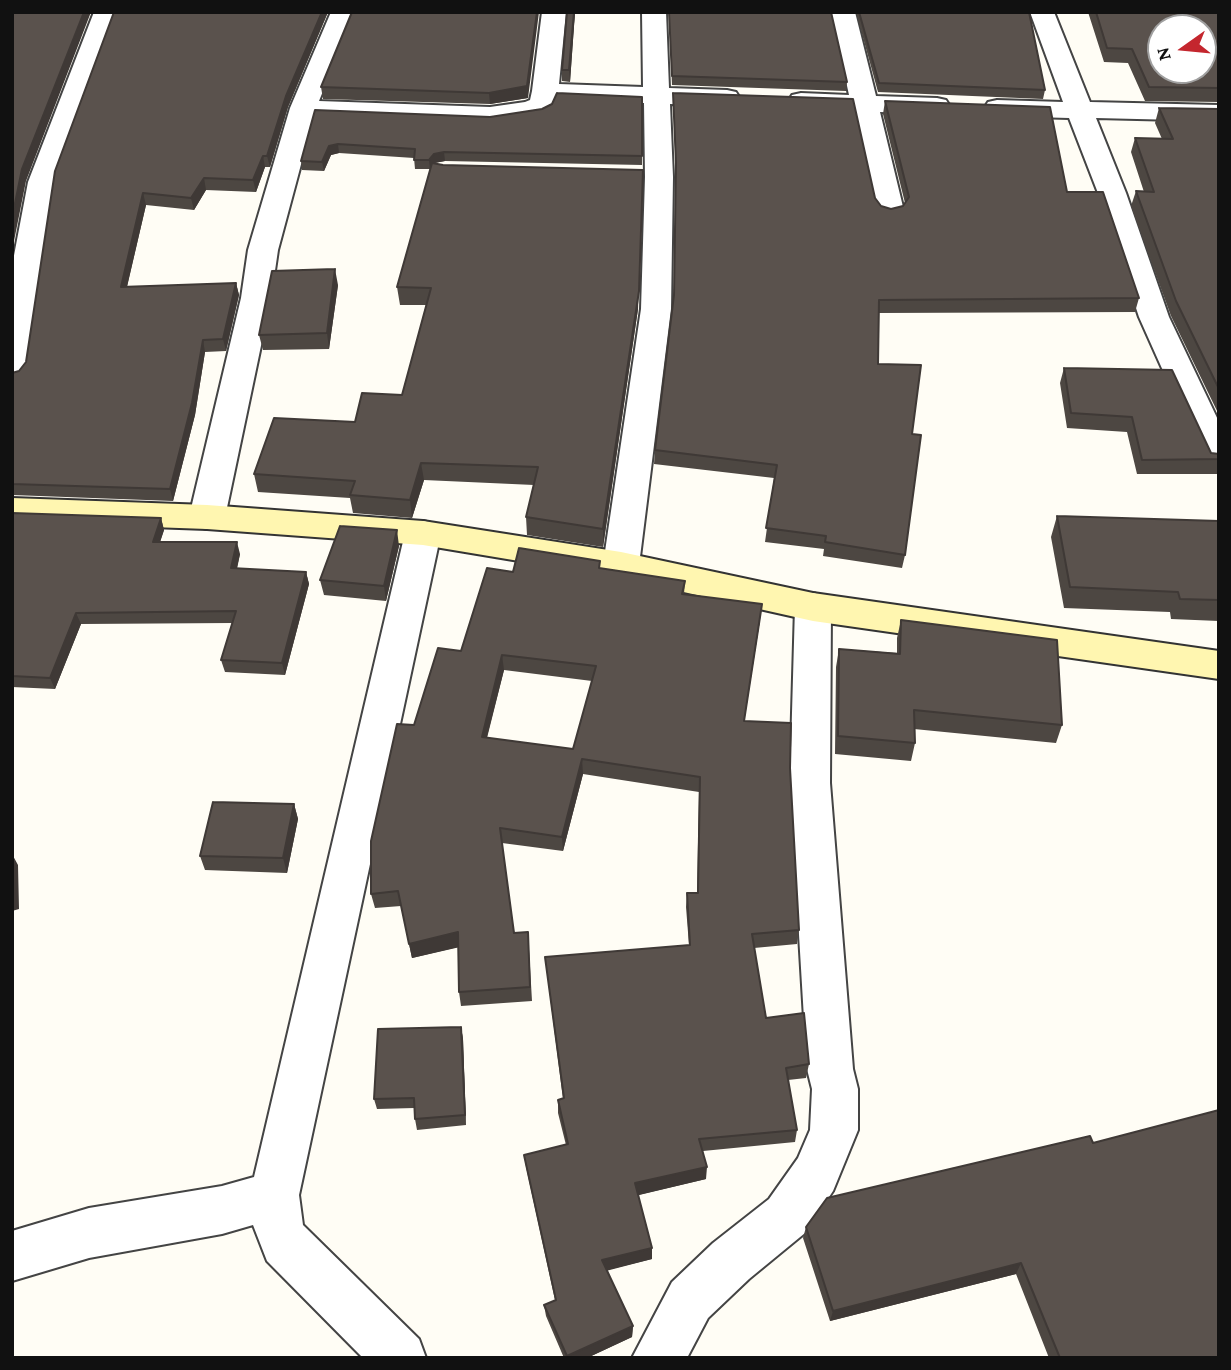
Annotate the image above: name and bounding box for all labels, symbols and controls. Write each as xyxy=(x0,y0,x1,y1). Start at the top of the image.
north arrow xyxy=(1147,14,1217,84)
text: N xyxy=(1151,45,1175,63)

